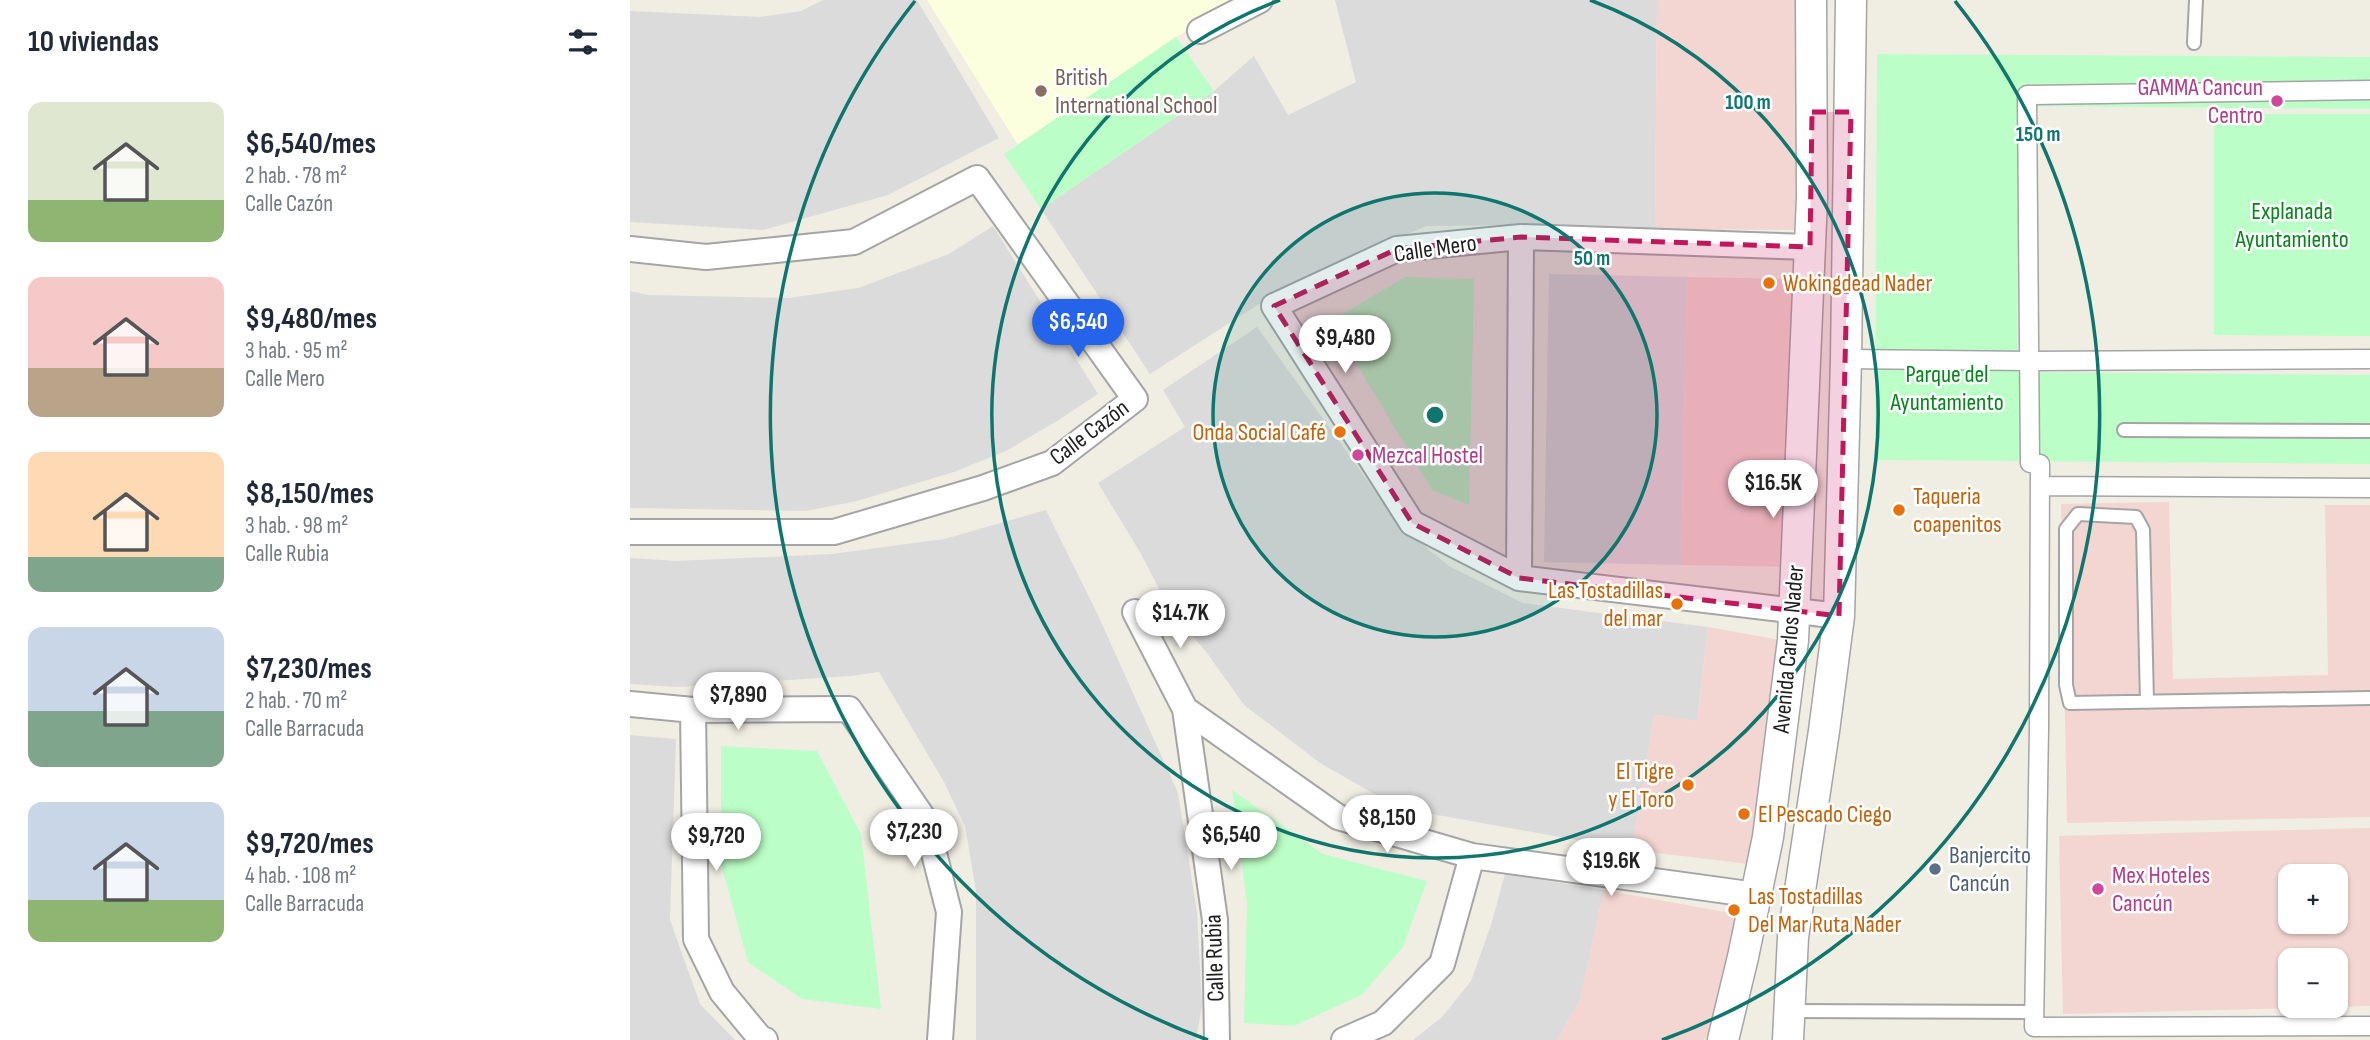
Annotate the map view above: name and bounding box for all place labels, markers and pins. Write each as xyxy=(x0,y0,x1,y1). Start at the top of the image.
place label: British International School xyxy=(1055,63,1218,120)
place label: GAMMA Cancun Centro xyxy=(2137,73,2263,130)
marker: British International School xyxy=(1033,83,1049,99)
marker: GAMMA Cancun Centro xyxy=(2269,93,2285,109)
place label: Wokingdead Nader xyxy=(1783,269,1932,298)
marker: Wokingdead Nader xyxy=(1761,275,1777,291)
pin: $6,540 xyxy=(1021,300,1135,359)
pin: $9,480 xyxy=(1288,316,1402,375)
centre of rings xyxy=(1423,403,1447,427)
place label: Onda Social Café xyxy=(1192,418,1326,447)
marker: Onda Social Café xyxy=(1332,424,1348,440)
place label: Mezcal Hostel xyxy=(1372,441,1483,470)
marker: Mezcal Hostel xyxy=(1350,447,1366,463)
pin: $16.5K xyxy=(1716,461,1830,520)
place label: Taqueria coapenitos xyxy=(1913,482,2002,539)
marker: Taqueria coapenitos xyxy=(1891,502,1907,518)
place label: Las Tostadillas del mar xyxy=(1548,576,1663,633)
pin: $14.7K xyxy=(1123,590,1237,650)
marker: Las Tostadillas del mar xyxy=(1669,596,1685,612)
pin: $7,890 xyxy=(681,672,795,732)
place label: El Tigre y El Toro xyxy=(1608,757,1674,814)
marker: El Tigre y El Toro xyxy=(1680,777,1696,793)
pin: $8,150 xyxy=(1330,796,1444,855)
place label: El Pescado Ciego xyxy=(1758,800,1892,829)
marker: El Pescado Ciego xyxy=(1736,806,1752,822)
pin: $7,230 xyxy=(857,810,971,869)
pin: $6,540 xyxy=(1174,812,1288,872)
pin: $9,720 xyxy=(659,814,773,873)
pin: $19.6K xyxy=(1554,838,1668,898)
place label: Banjercito Cancún xyxy=(1949,841,2031,898)
marker: Banjercito Cancún xyxy=(1927,861,1943,877)
place label: Mex Hoteles Cancún xyxy=(2112,861,2210,918)
marker: Mex Hoteles Cancún xyxy=(2090,881,2106,897)
place label: Las Tostadillas Del Mar Ruta Nader xyxy=(1748,882,1901,939)
marker: Las Tostadillas Del Mar Ruta Nader xyxy=(1726,902,1742,918)

